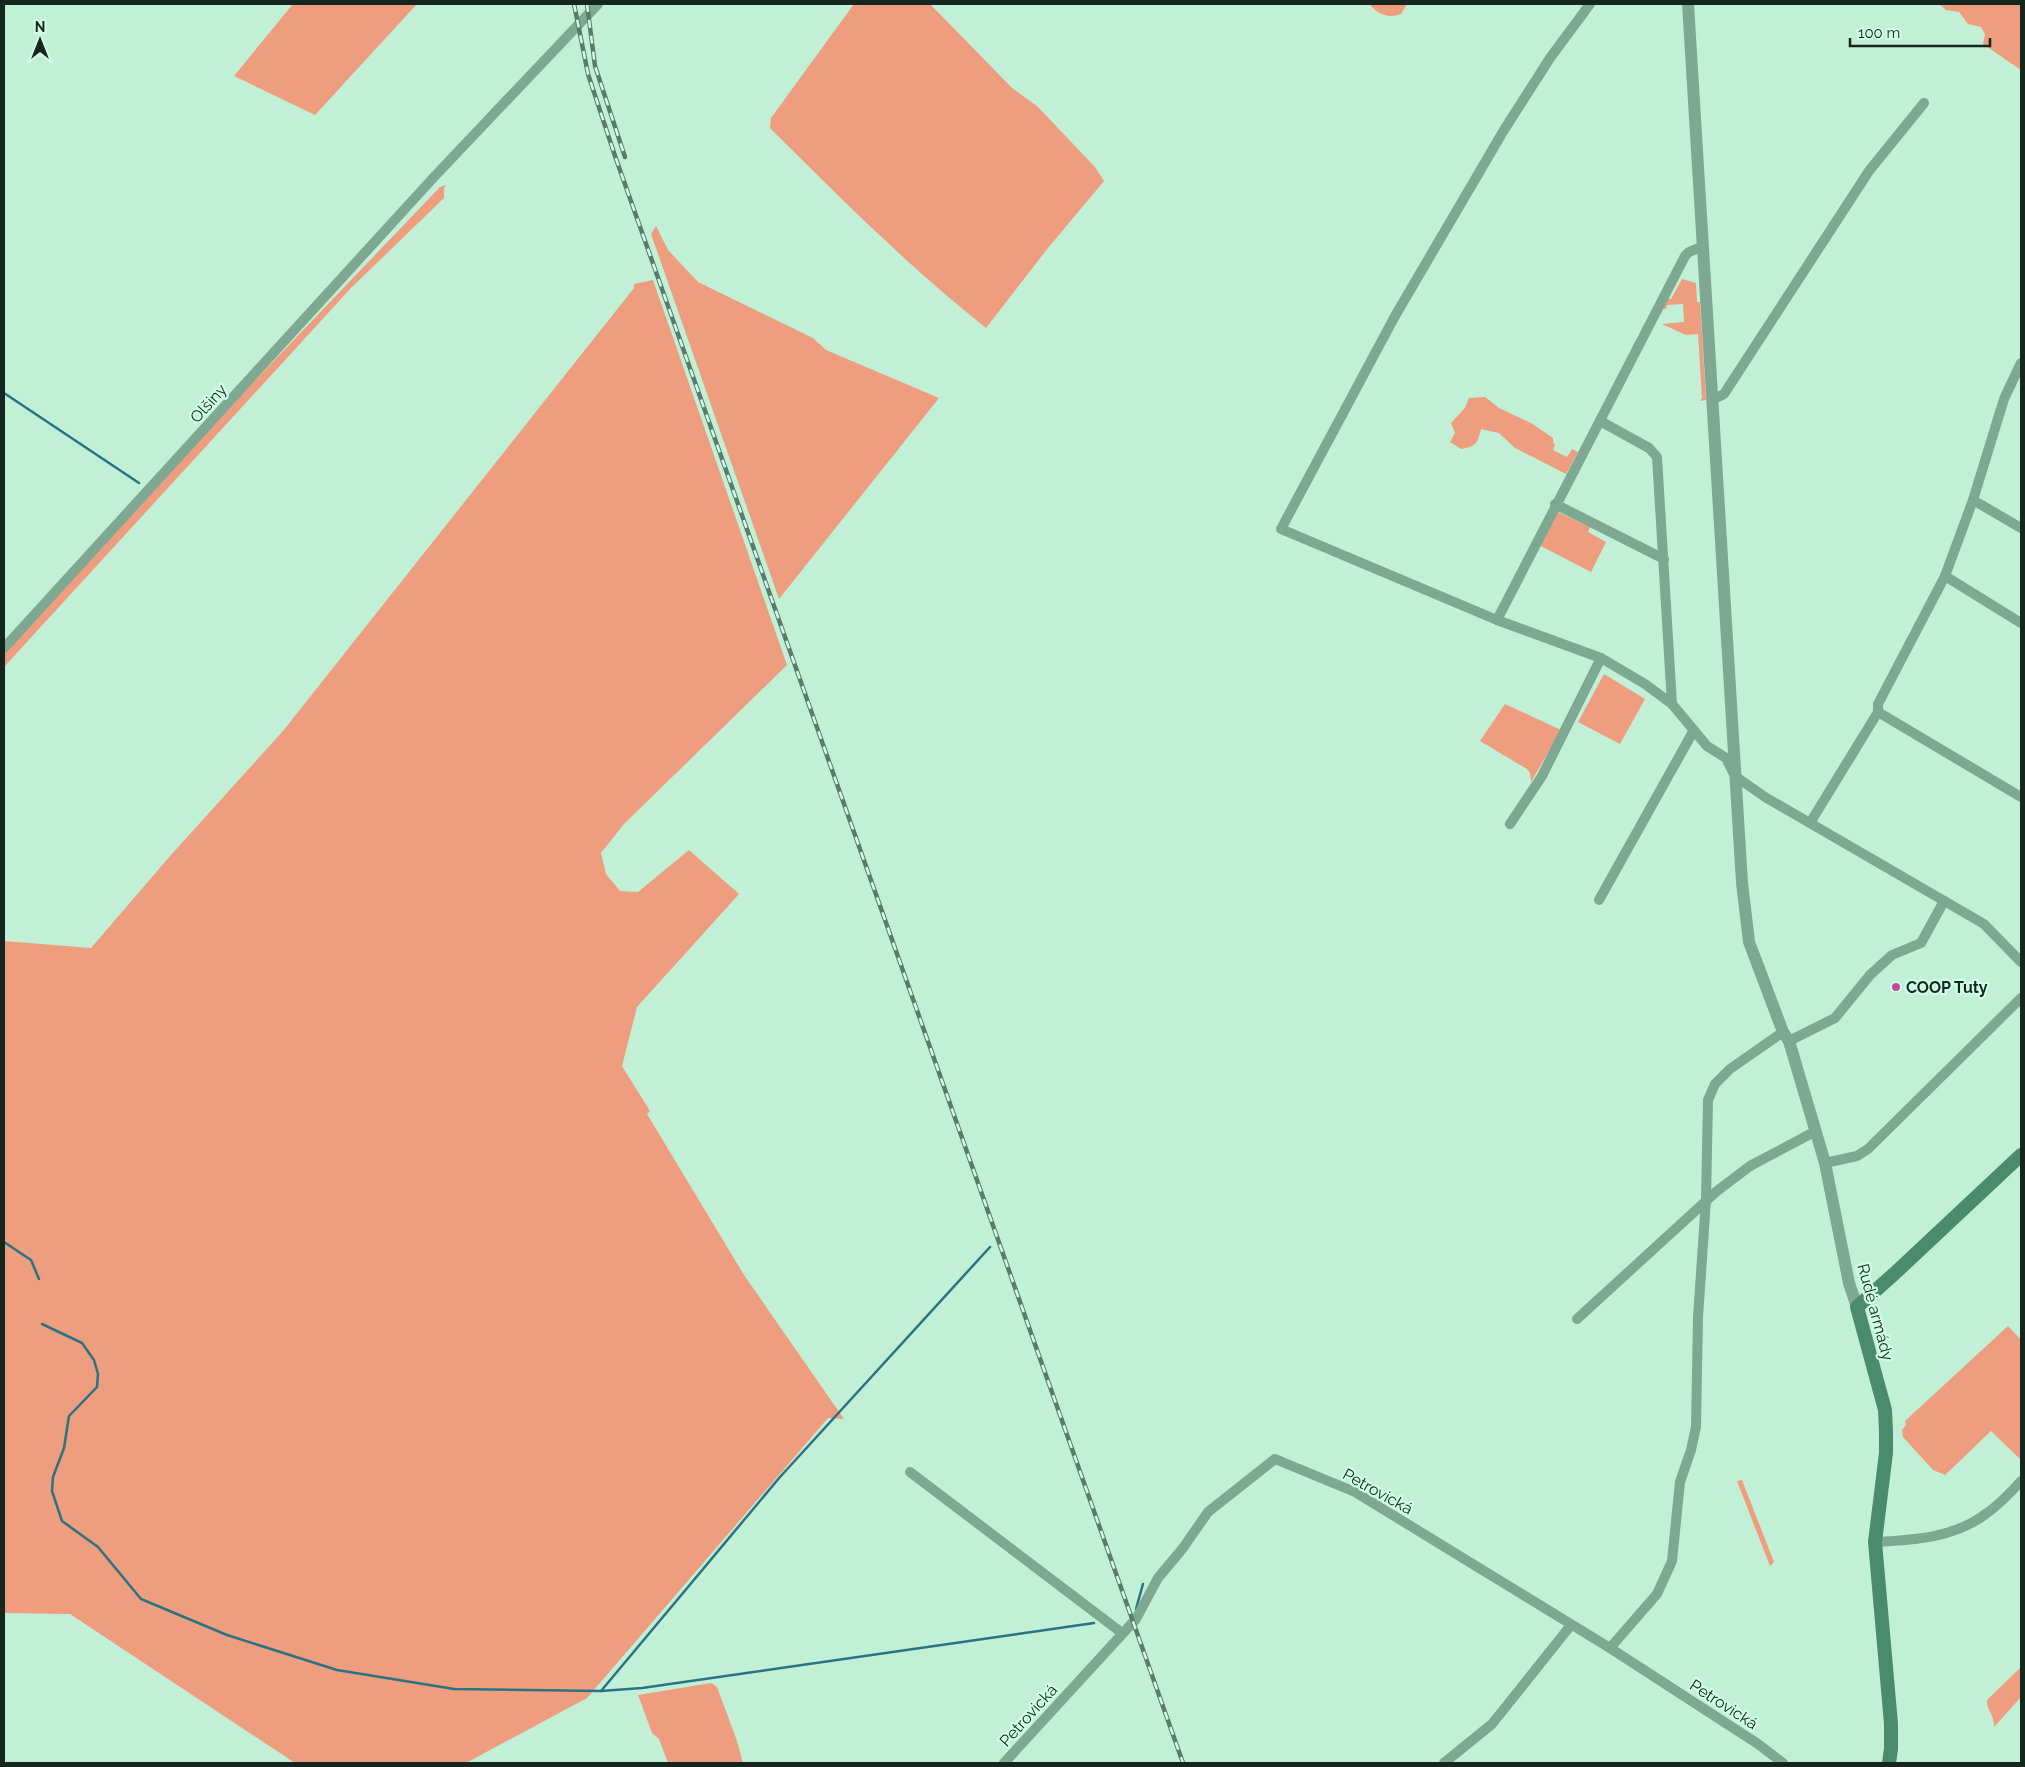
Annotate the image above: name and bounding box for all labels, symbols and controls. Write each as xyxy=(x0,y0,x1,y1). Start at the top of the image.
north arrow xyxy=(15,15,65,65)
scale bar xyxy=(1850,15,1990,47)
text: N xyxy=(35,19,45,35)
text: 100 m xyxy=(1858,24,1900,42)
street label: Olšiny xyxy=(186,380,231,427)
place label: COOP Tuty xyxy=(1906,978,1988,997)
marker: COOP Tuty xyxy=(1890,981,1902,993)
street label: Rudé armády xyxy=(1853,1262,1898,1363)
street label: Petrovická xyxy=(1339,1464,1416,1518)
street label: Petrovická xyxy=(1686,1675,1761,1733)
street label: Petrovická xyxy=(996,1680,1061,1750)

